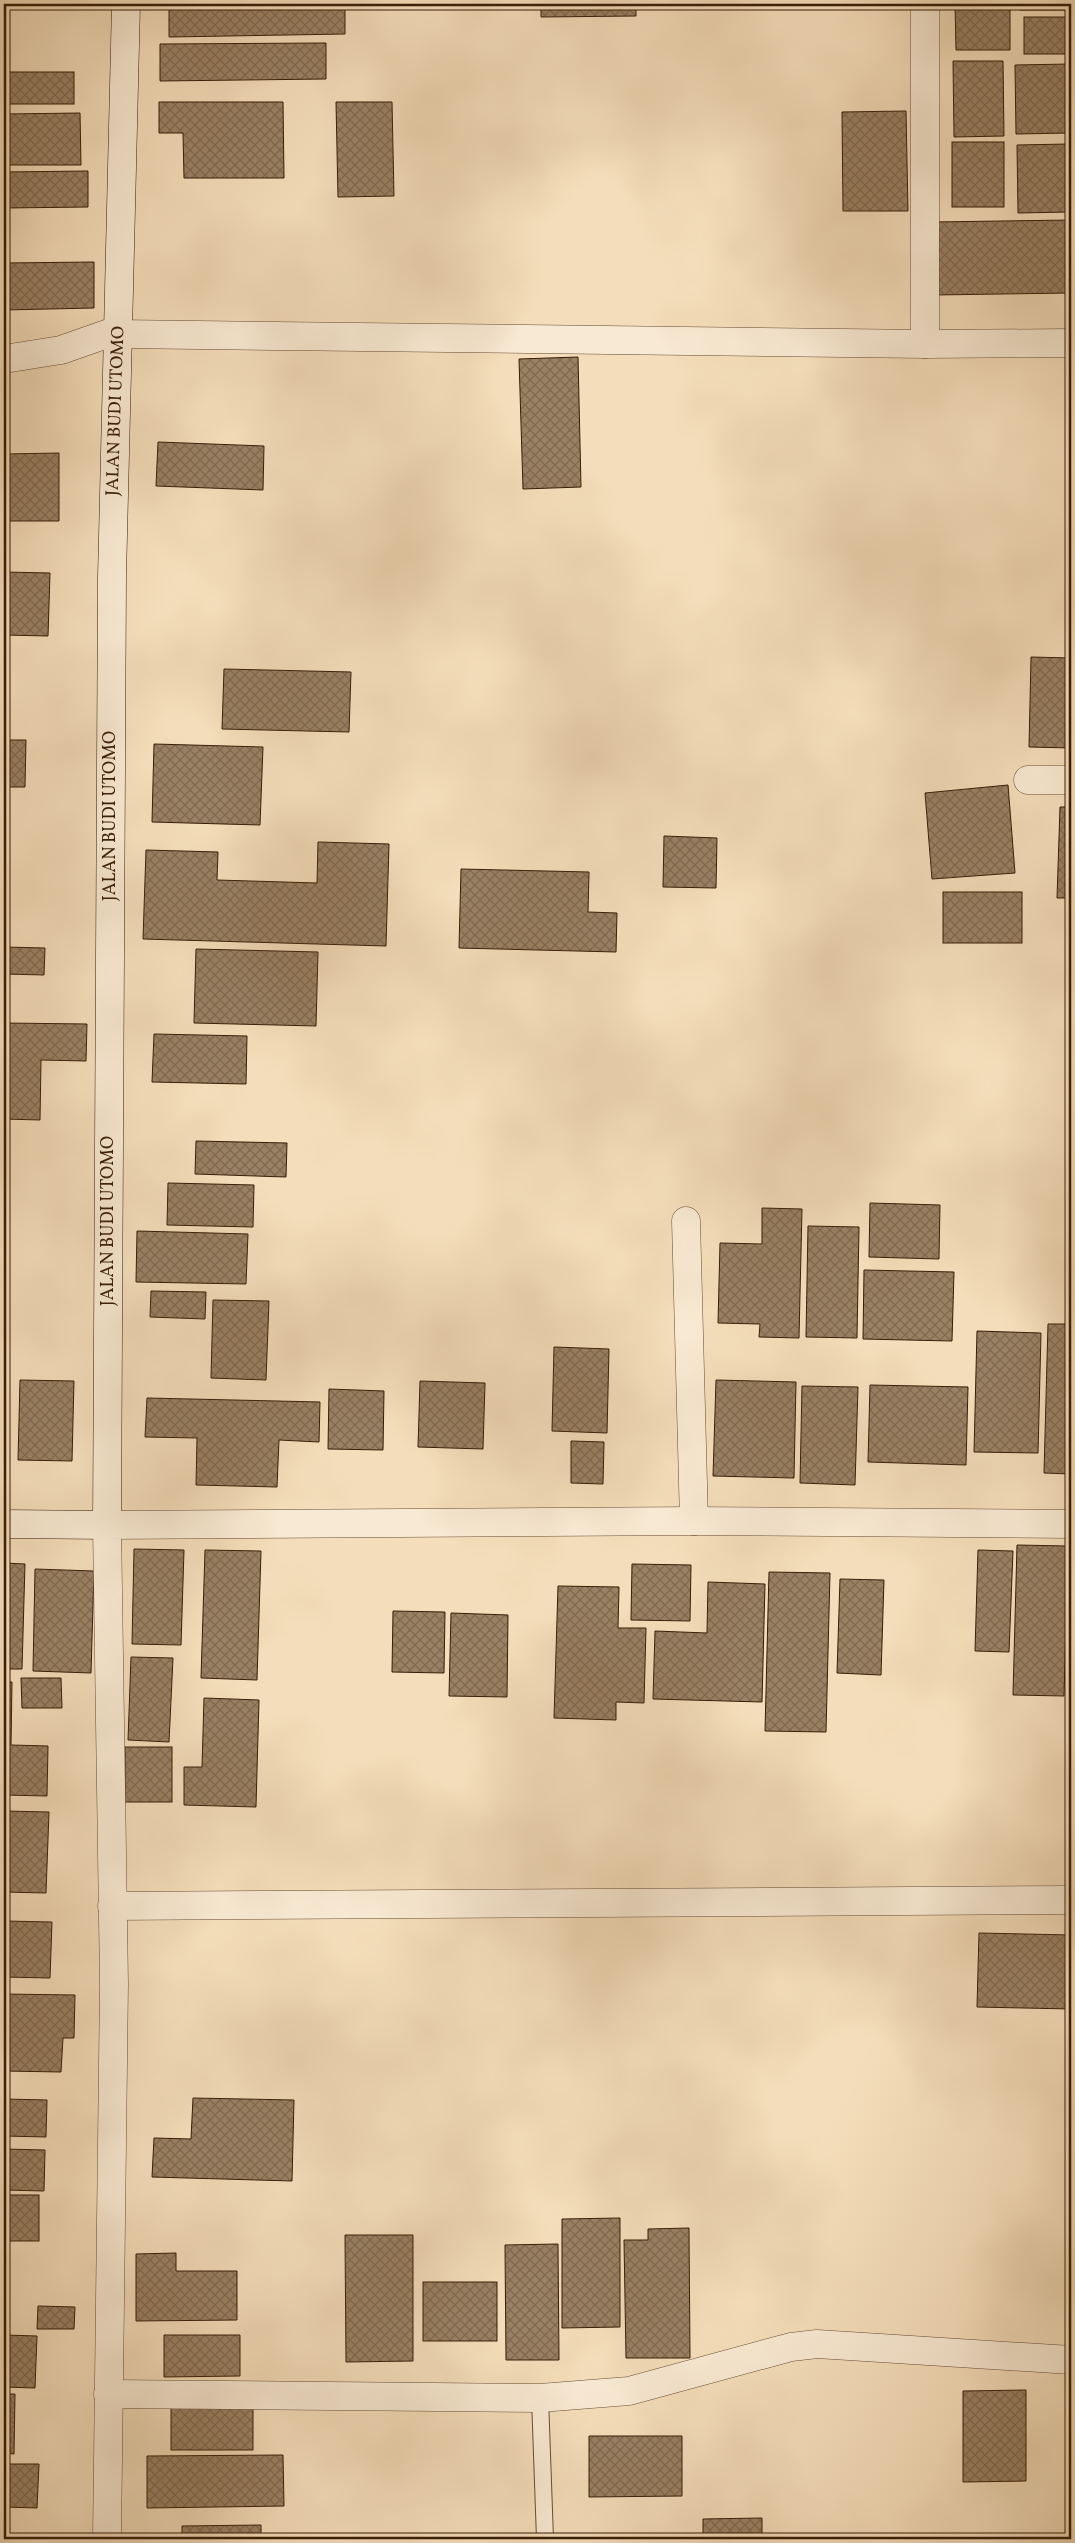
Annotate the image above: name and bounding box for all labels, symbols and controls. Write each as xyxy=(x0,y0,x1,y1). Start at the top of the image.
street label: JALAN BUDI UTOMO xyxy=(101,325,131,497)
street label: JALAN BUDI UTOMO xyxy=(98,731,123,901)
street label: JALAN BUDI UTOMO xyxy=(96,1136,121,1306)

